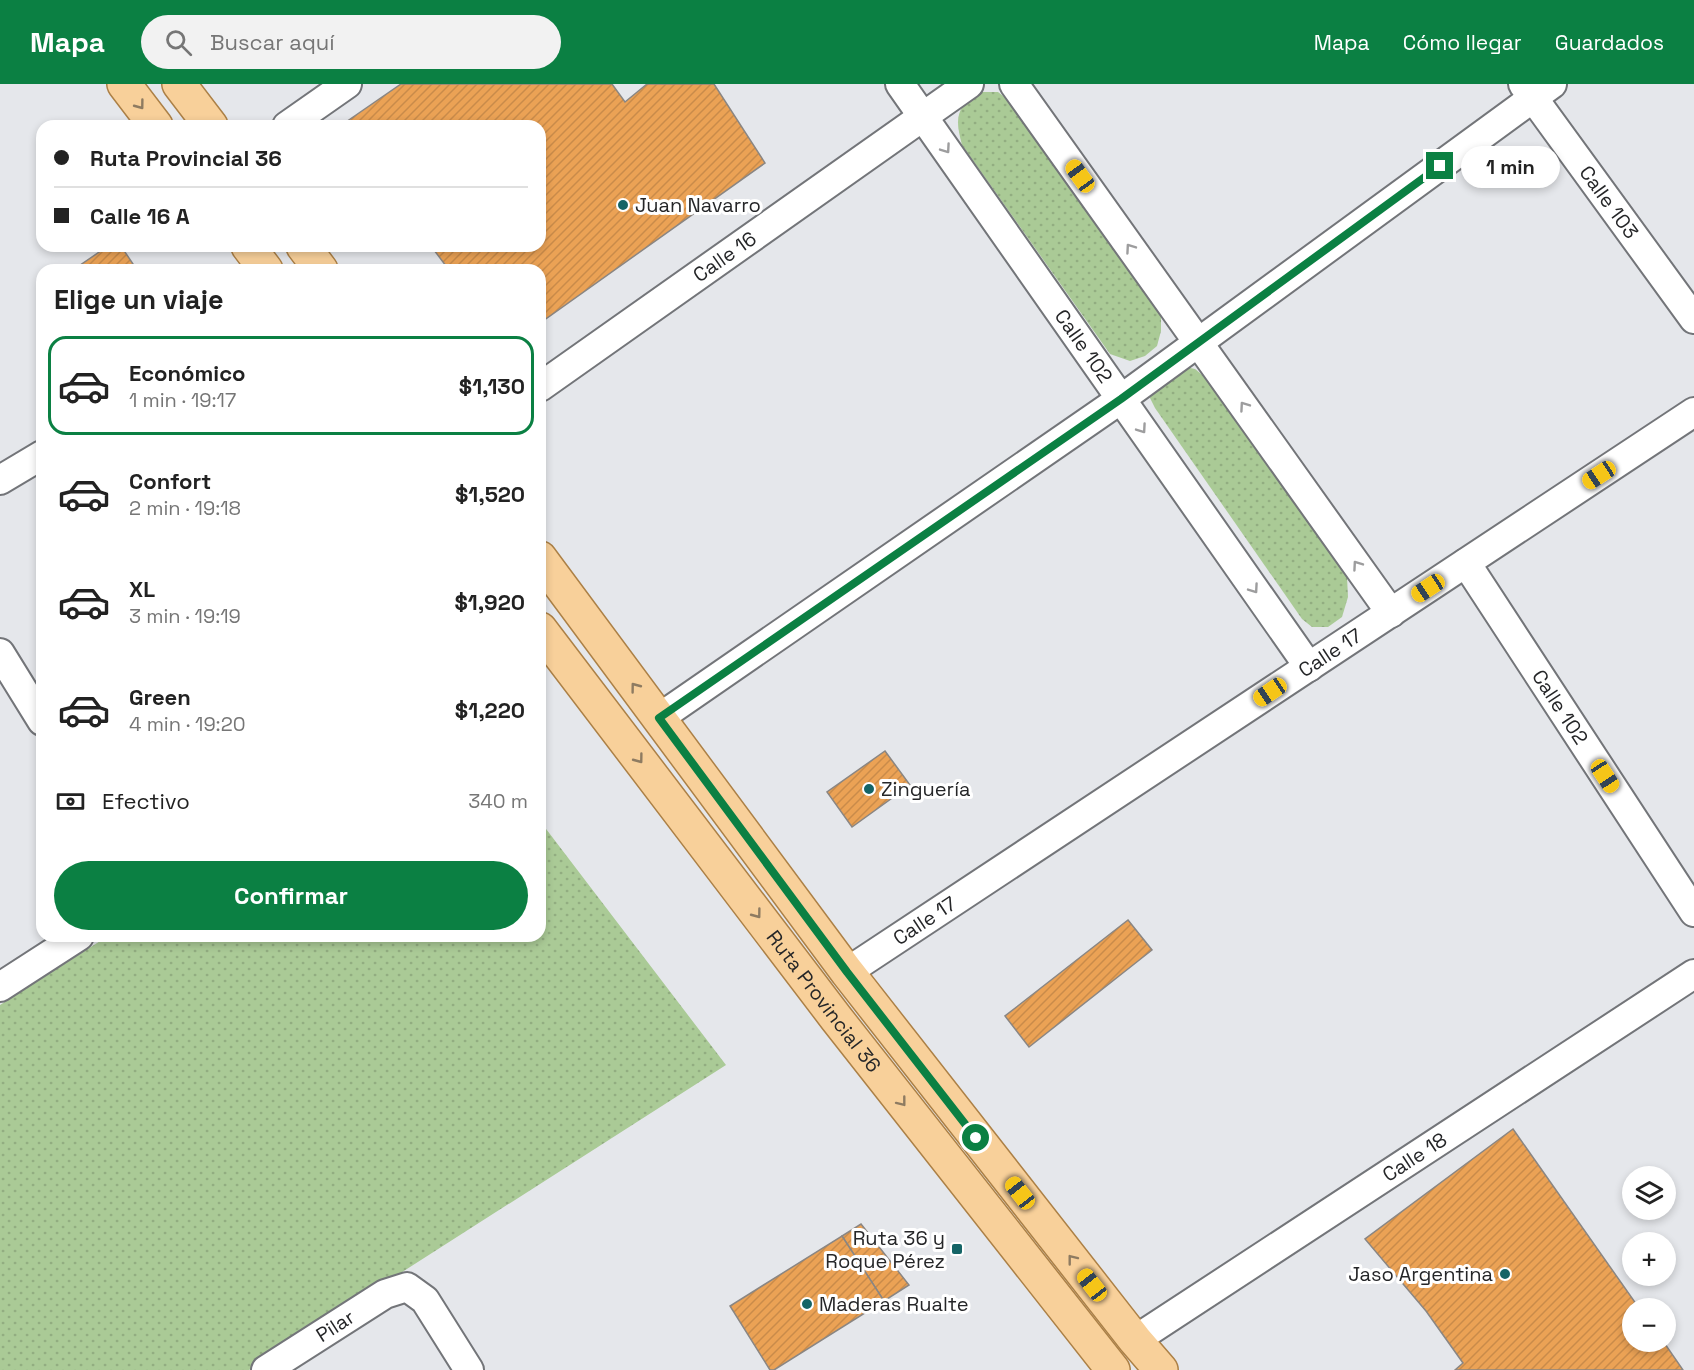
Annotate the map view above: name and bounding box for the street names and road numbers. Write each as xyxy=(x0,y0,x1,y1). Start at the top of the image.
street label: Calle 103 xyxy=(1574,160,1644,244)
street label: Calle 16 xyxy=(688,225,761,288)
street label: Calle 102 xyxy=(1049,304,1119,388)
street label: Calle 17 xyxy=(1293,622,1367,683)
street label: Calle 102 xyxy=(1526,665,1594,749)
street label: Calle 17 xyxy=(888,890,961,951)
street label: Ruta Provincial 36 xyxy=(761,925,887,1077)
street label: Calle 18 xyxy=(1377,1126,1452,1188)
street label: Pilar xyxy=(311,1304,359,1348)

